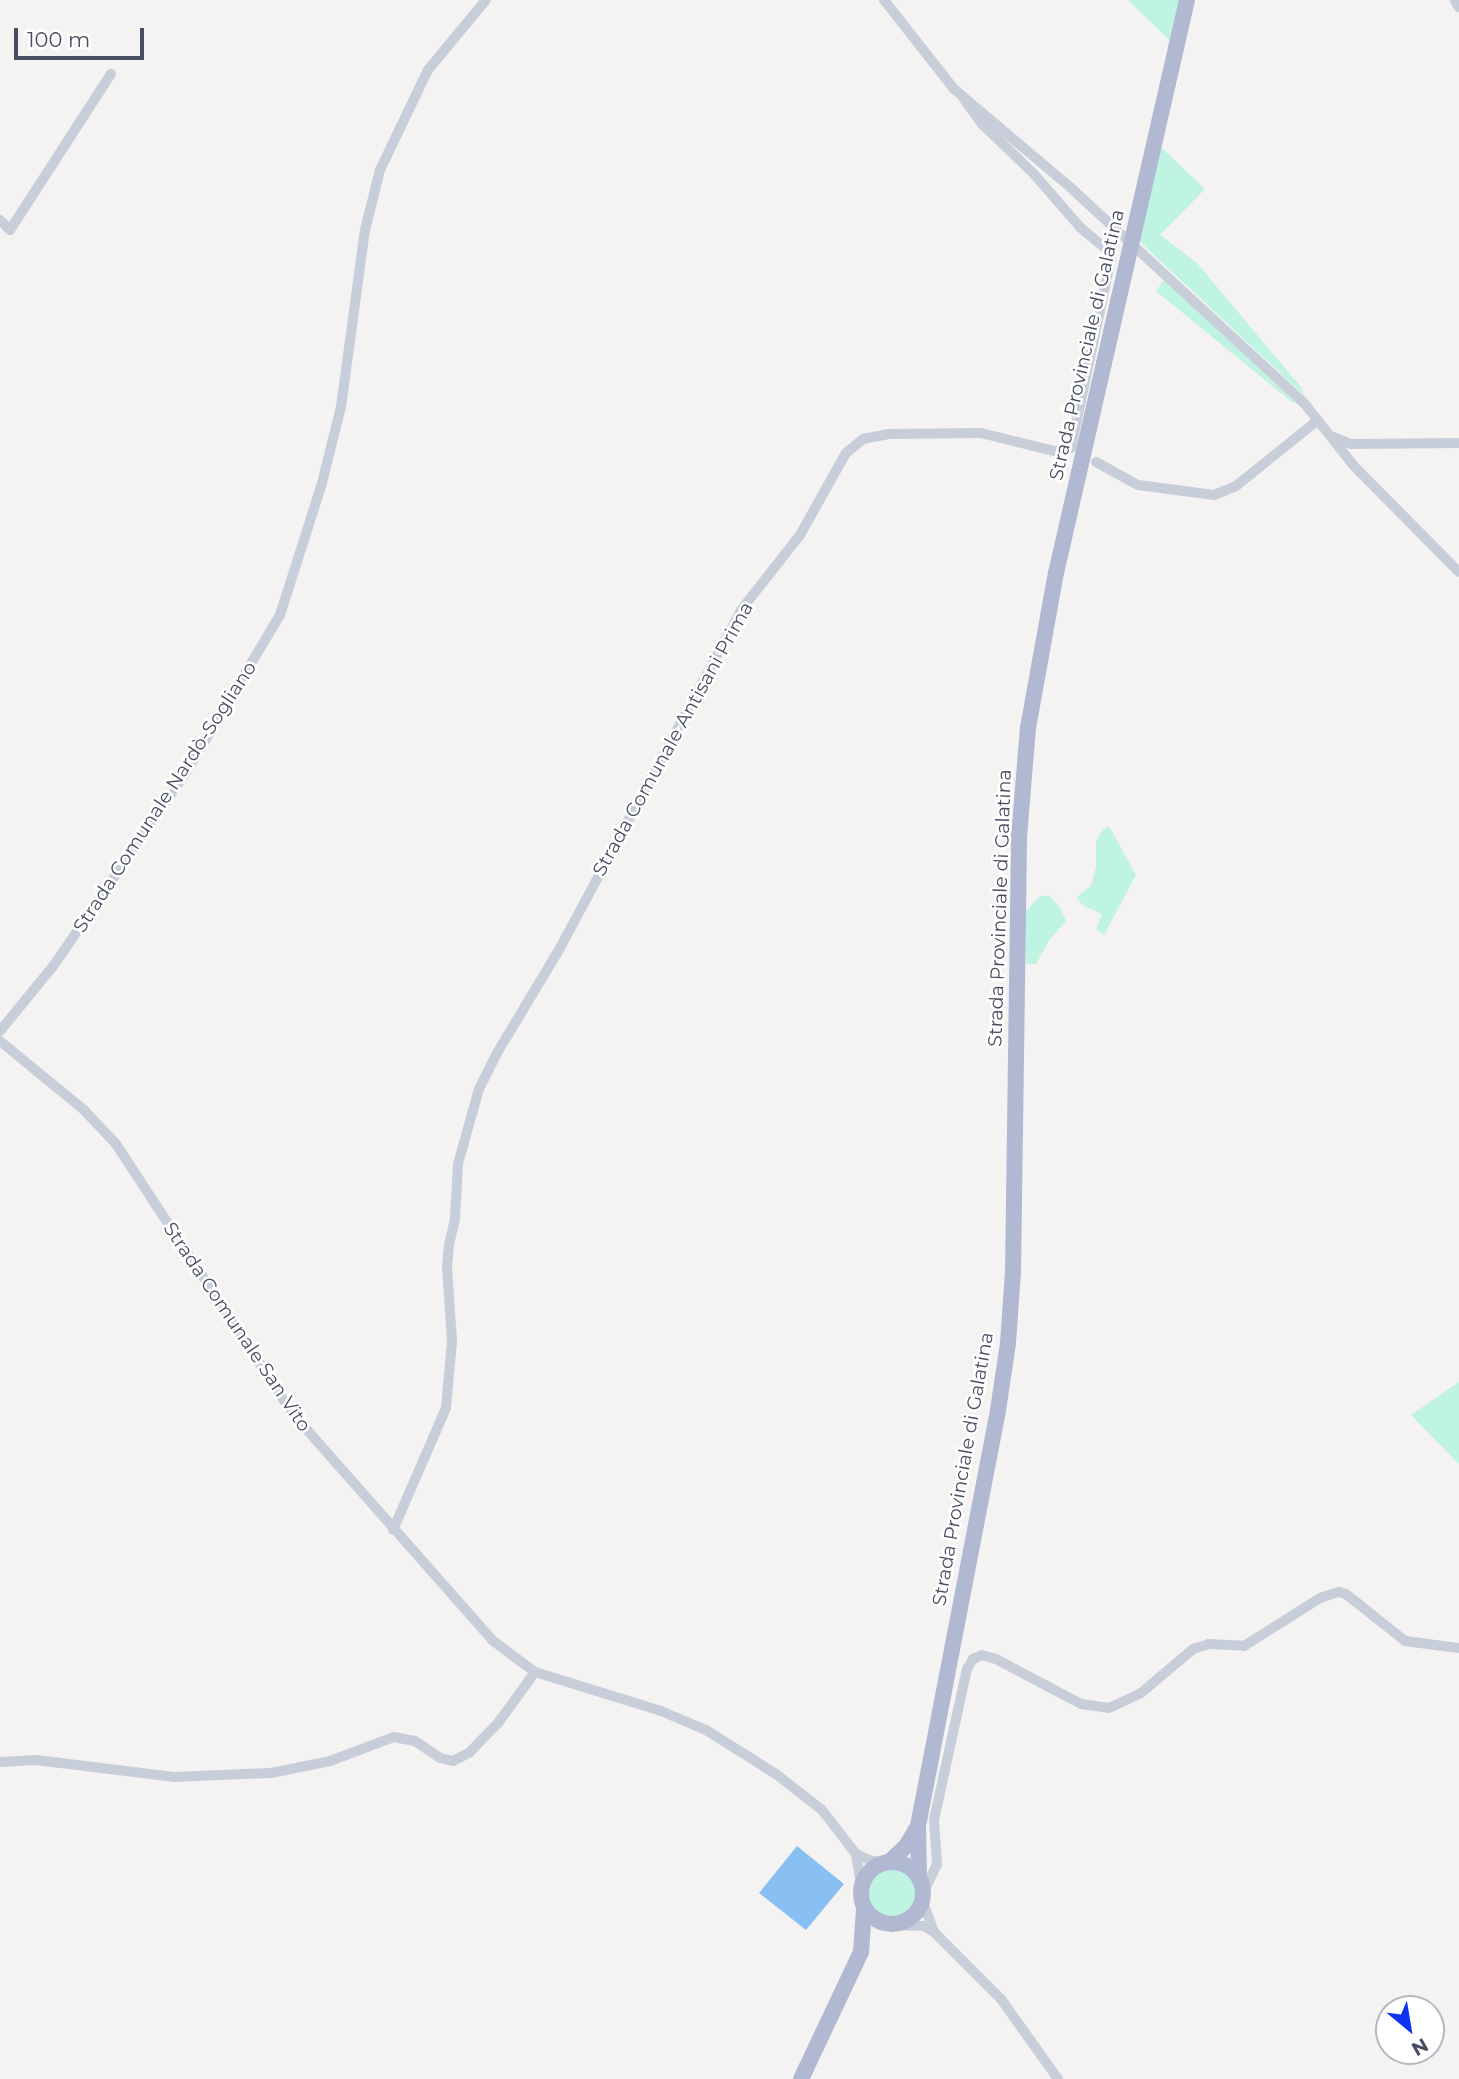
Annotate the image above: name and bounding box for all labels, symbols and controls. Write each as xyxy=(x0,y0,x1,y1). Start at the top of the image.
scale bar xyxy=(18,14,147,58)
text: 100 m xyxy=(27,27,90,52)
street label: Strada Provinciale di Galatina xyxy=(1045,207,1129,483)
street label: Strada Comunale Antisani Prima xyxy=(588,598,758,880)
street label: Strada Comunale Nardò-Sogliano xyxy=(69,657,261,937)
street label: Strada Provinciale di Galatina xyxy=(984,769,1016,1047)
street label: Strada Comunale San Vito xyxy=(158,1218,316,1436)
street label: Strada Provinciale di Galatina xyxy=(928,1330,998,1608)
north arrow xyxy=(1375,1995,1445,2065)
text: N xyxy=(1407,2033,1432,2061)

